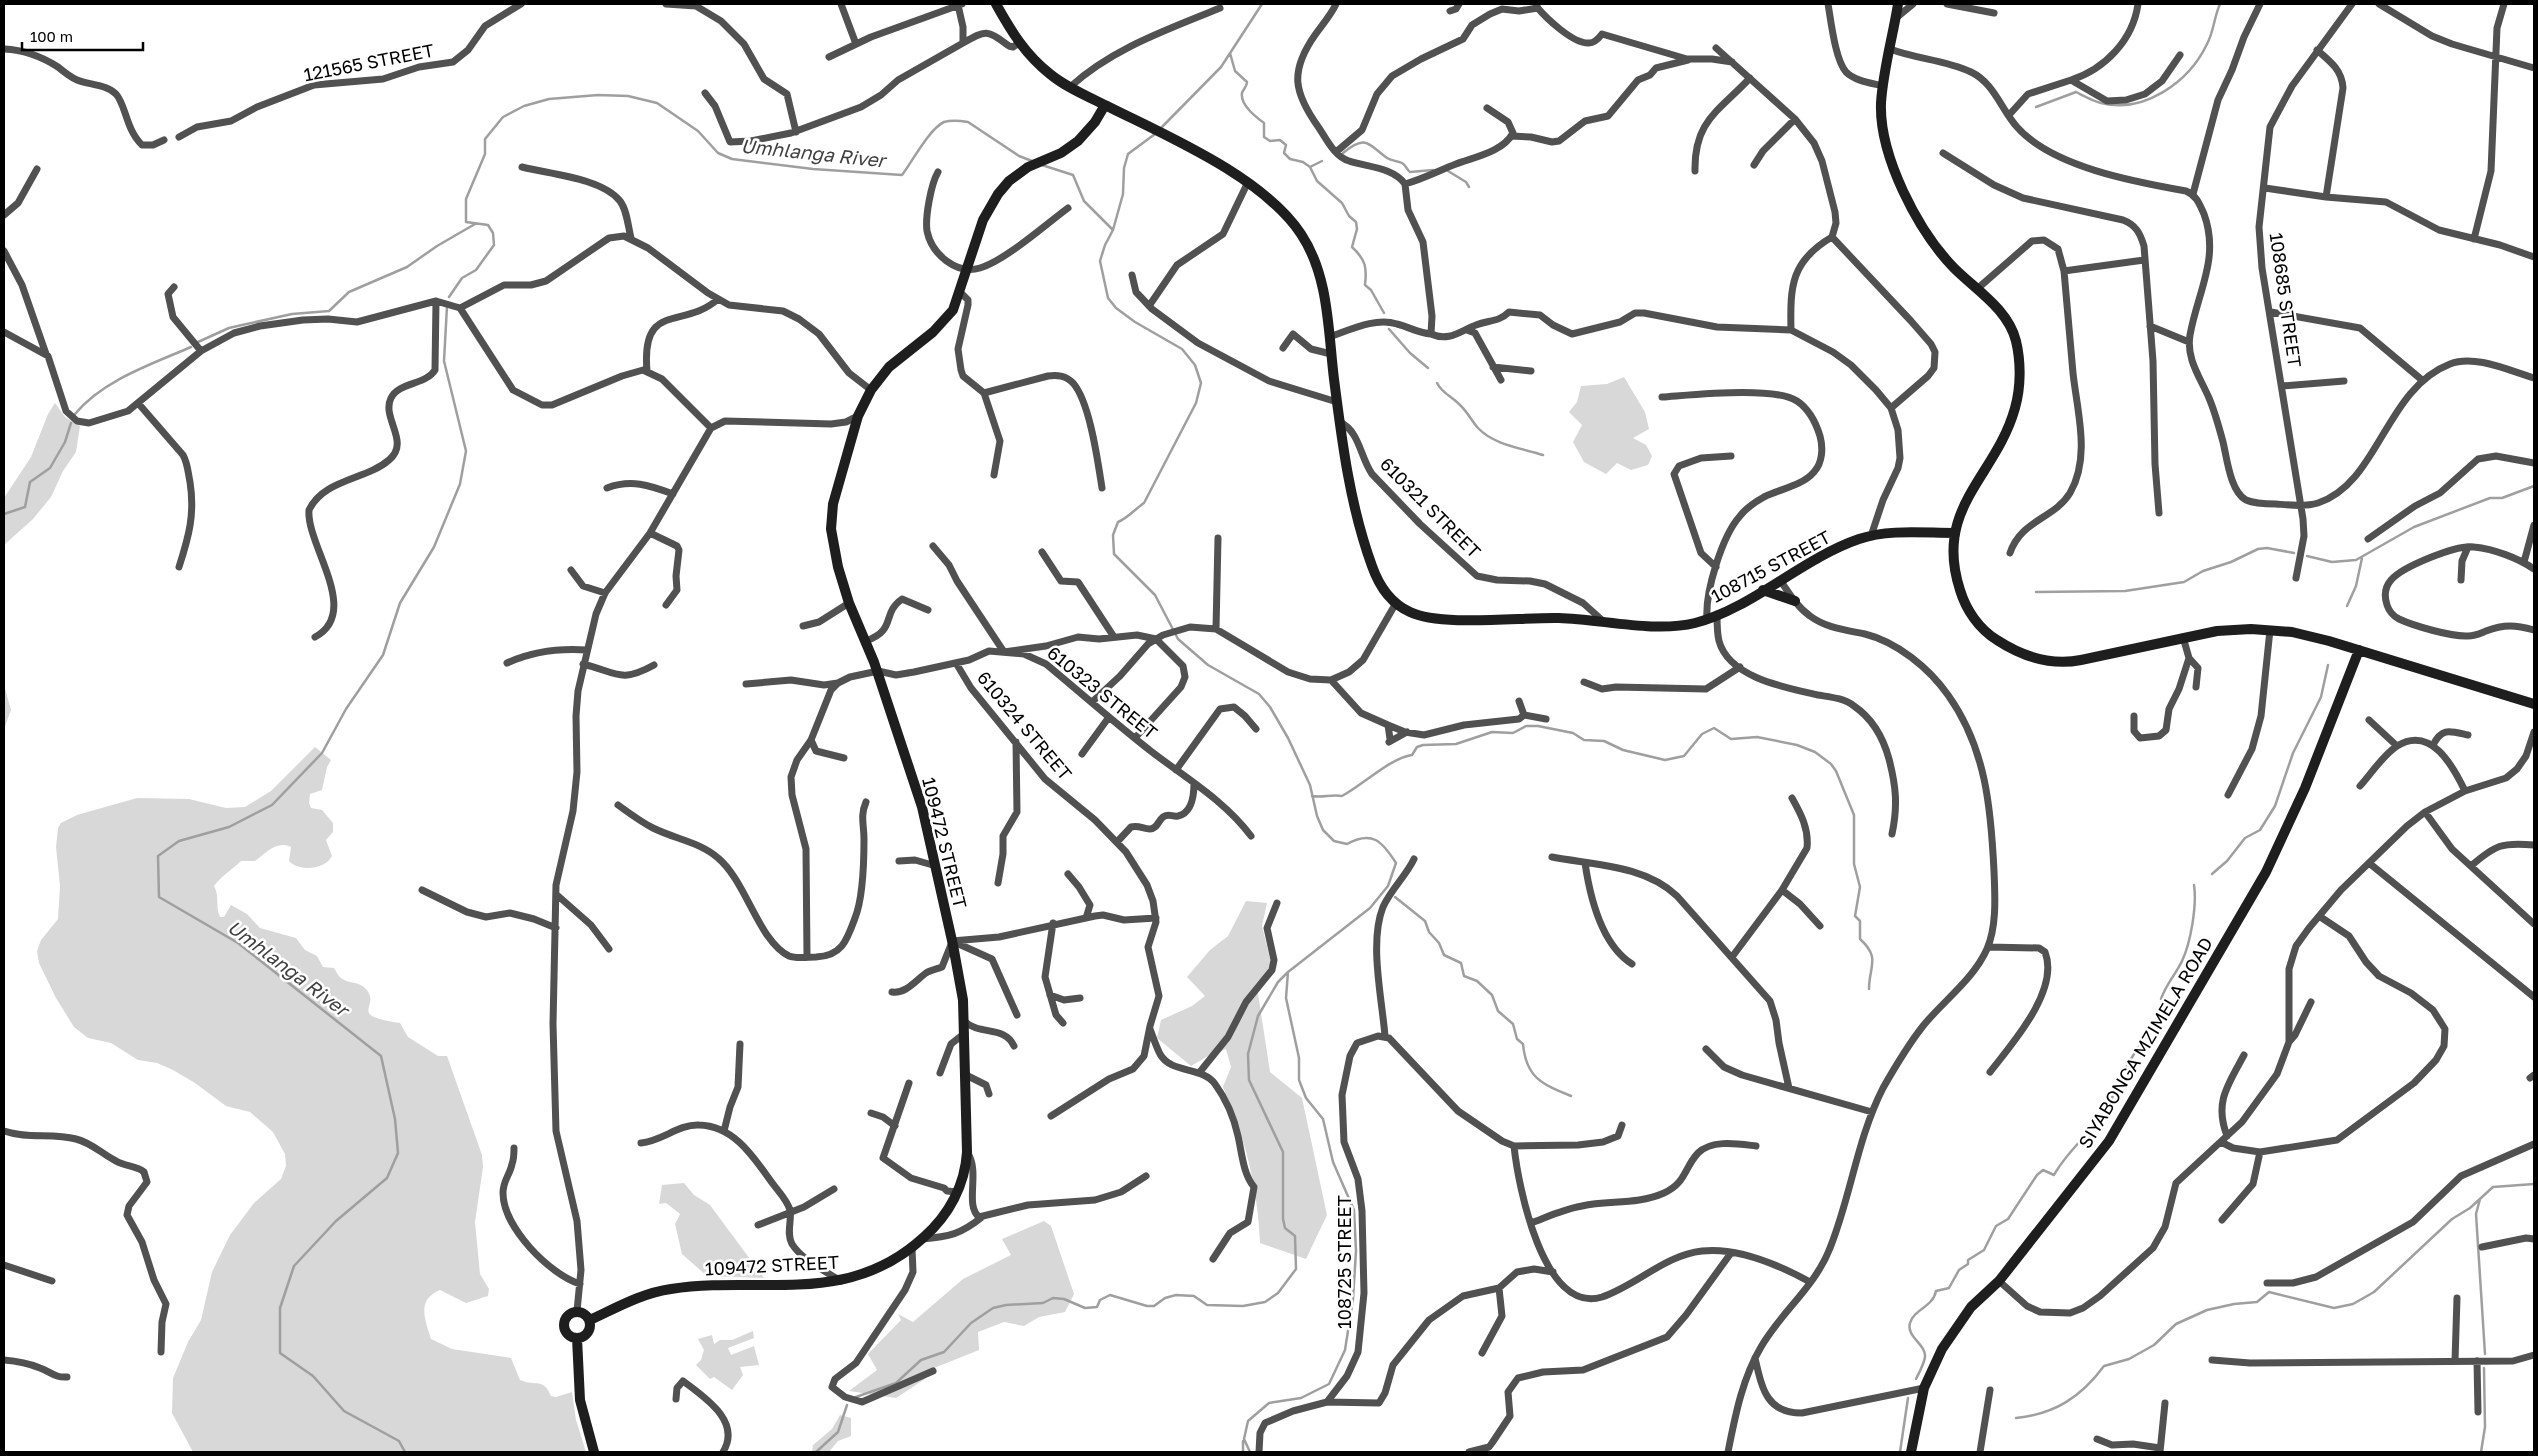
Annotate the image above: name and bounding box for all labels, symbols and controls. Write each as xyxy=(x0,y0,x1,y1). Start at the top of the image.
scale bar xyxy=(22,20,144,52)
text: 100 m xyxy=(30,27,73,45)
street label: 121565 STREET xyxy=(302,39,436,85)
water label: Umhlanga River xyxy=(740,134,889,172)
street label: 108685 STREET xyxy=(2266,231,2306,369)
street label: 610321 STREET xyxy=(1376,452,1486,562)
street label: 108715 STREET xyxy=(1707,525,1834,607)
street label: 610323 STREET xyxy=(1043,641,1162,743)
street label: 610324 STREET xyxy=(973,666,1077,784)
street label: 109472 STREET xyxy=(918,775,972,911)
water label: Umhlanga River xyxy=(224,915,355,1022)
street label: SIYABONGA MZIMELA ROAD xyxy=(2073,933,2217,1152)
street label: 108725 STREET xyxy=(1333,1195,1355,1329)
street label: 109472 STREET xyxy=(704,1251,840,1280)

